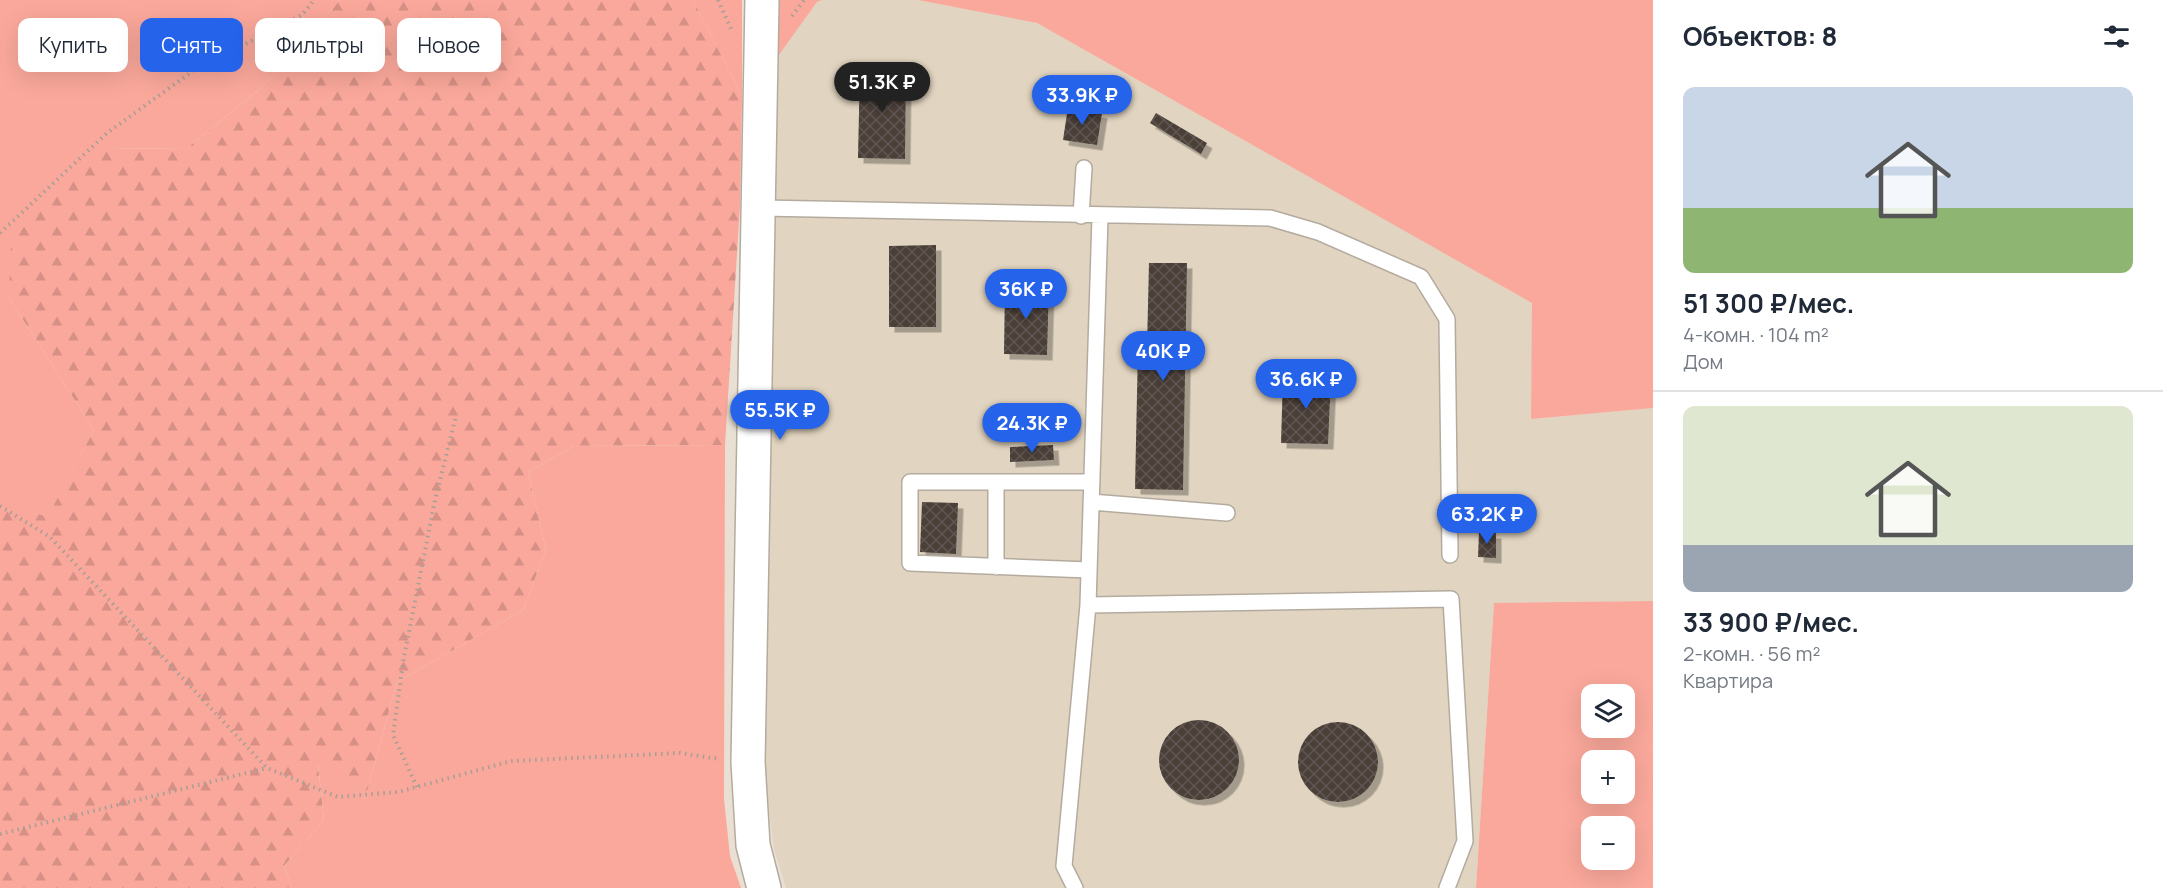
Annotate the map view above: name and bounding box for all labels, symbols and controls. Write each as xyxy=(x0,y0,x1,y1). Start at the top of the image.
chip: Купить xyxy=(18,18,128,72)
chip: Снять xyxy=(140,18,243,72)
chip: Фильтры xyxy=(255,18,385,72)
chip: Новое xyxy=(397,18,501,72)
text: Объектов: 8 xyxy=(1683,18,1837,54)
icon: filters xyxy=(2100,20,2133,53)
pin: 51.3K ₽ xyxy=(827,62,937,113)
text: 51.3K ₽ xyxy=(848,68,916,95)
pin: 33.9K ₽ xyxy=(1027,75,1137,126)
text: 33.9K ₽ xyxy=(1046,81,1118,108)
icon: home xyxy=(1854,126,1962,234)
pin: 36K ₽ xyxy=(984,269,1068,320)
text: 36K ₽ xyxy=(999,275,1053,302)
text: 51 300 ₽/мес. xyxy=(1683,285,1854,321)
text: 4-комн. · 104 m² xyxy=(1683,321,1829,348)
pin: 40K ₽ xyxy=(1121,331,1205,382)
text: 40K ₽ xyxy=(1135,337,1191,364)
text: Дом xyxy=(1683,348,1723,375)
pin: 36.6K ₽ xyxy=(1251,359,1361,410)
text: 36.6K ₽ xyxy=(1270,365,1342,392)
pin: 55.5K ₽ xyxy=(725,390,835,441)
text: 55.5K ₽ xyxy=(744,396,816,423)
pin: 24.3K ₽ xyxy=(977,403,1087,454)
text: 24.3K ₽ xyxy=(996,409,1068,436)
icon: home xyxy=(1854,445,1962,553)
pin: 63.2K ₽ xyxy=(1432,494,1542,545)
text: 63.2K ₽ xyxy=(1451,500,1523,527)
text: 33 900 ₽/мес. xyxy=(1683,604,1859,640)
text: 2-комн. · 56 m² xyxy=(1683,640,1821,667)
text: Квартира xyxy=(1683,667,1773,694)
map controls xyxy=(1581,684,1635,870)
button: layers xyxy=(1581,684,1635,738)
button: + xyxy=(1581,750,1635,804)
button: − xyxy=(1581,816,1635,870)

